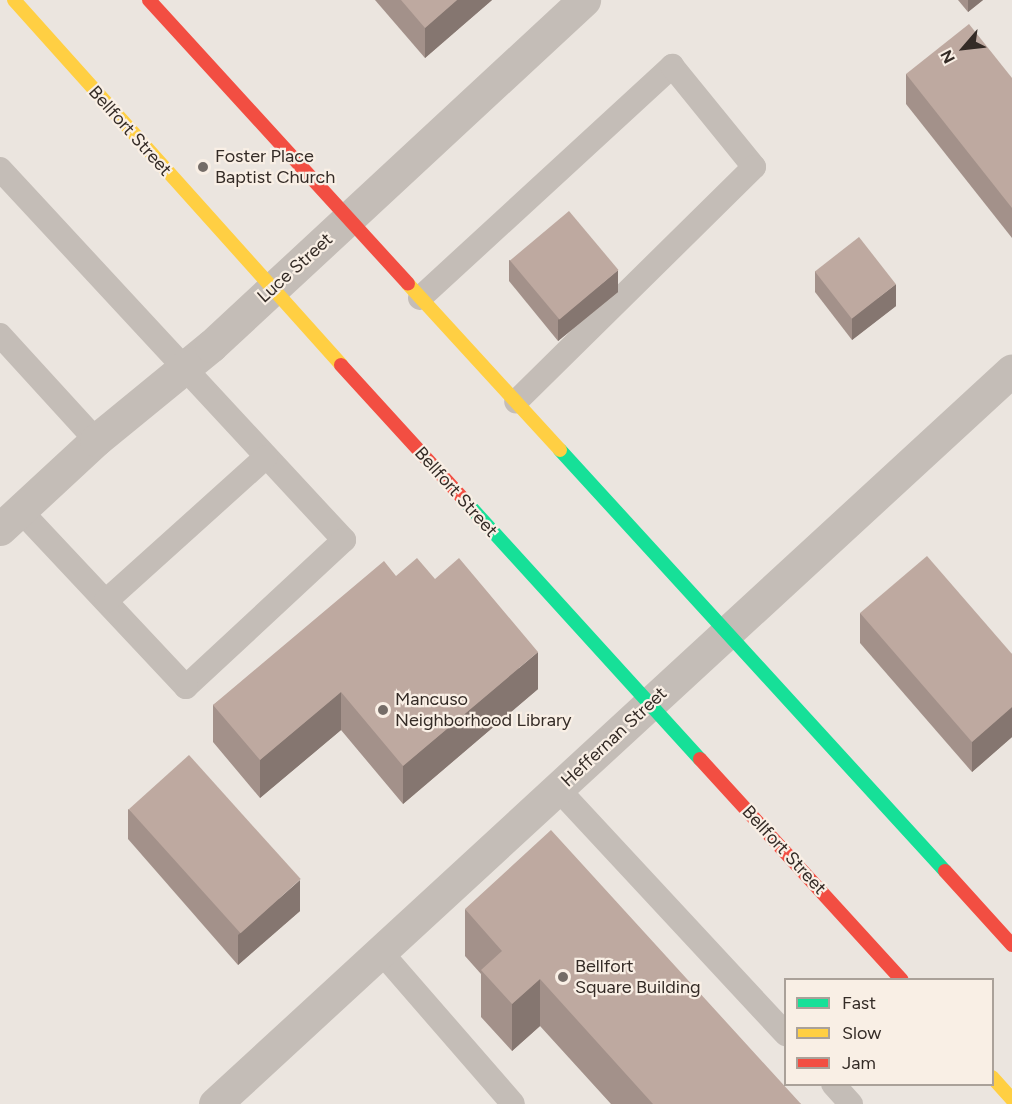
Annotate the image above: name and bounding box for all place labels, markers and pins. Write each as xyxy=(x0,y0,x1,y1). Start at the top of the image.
place label: Foster Place Baptist Church xyxy=(215,146,335,188)
marker: Foster Place Baptist Church xyxy=(196,160,210,174)
place label: Mancuso Neighborhood Library xyxy=(395,689,571,732)
marker: Mancuso Neighborhood Library xyxy=(376,703,390,717)
place label: Bellfort Square Building xyxy=(575,956,701,998)
marker: Bellfort Square Building xyxy=(556,970,570,984)

